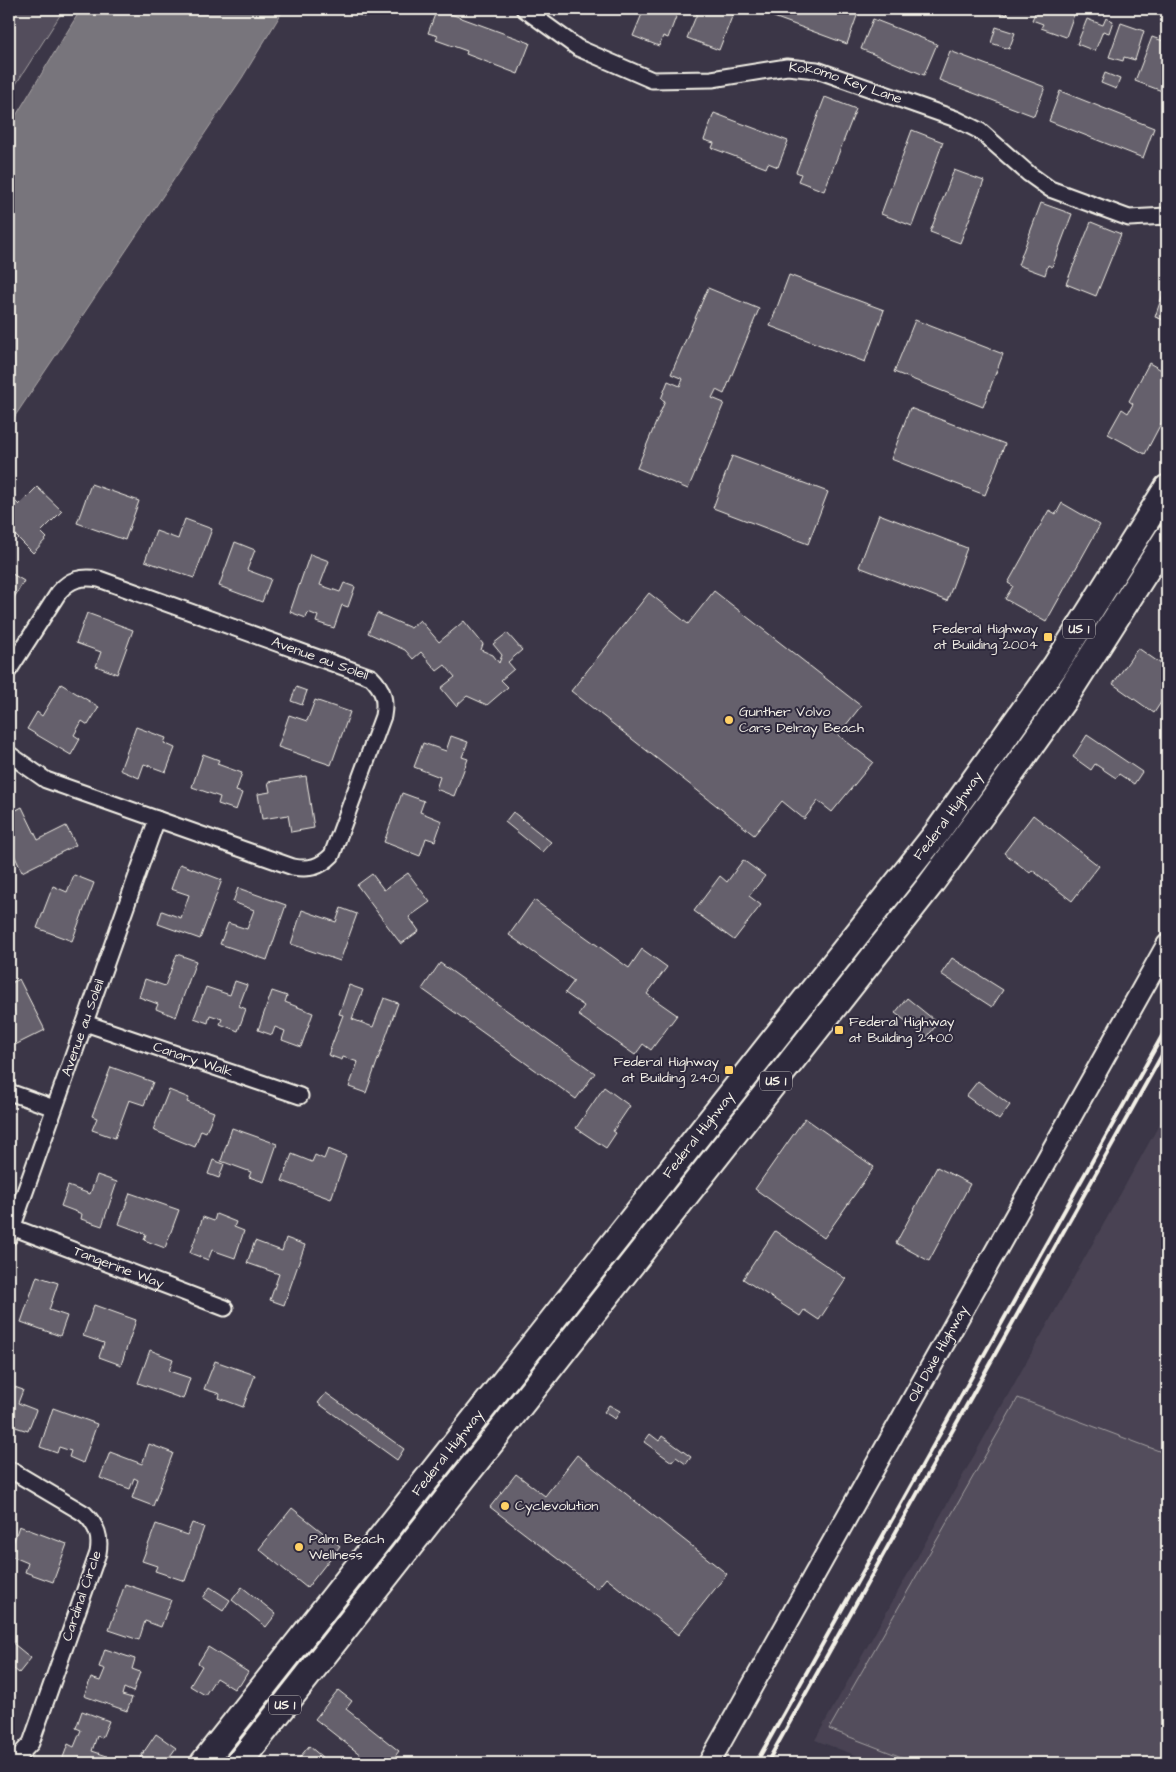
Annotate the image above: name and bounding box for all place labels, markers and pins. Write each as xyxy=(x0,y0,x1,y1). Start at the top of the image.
place label: Federal Highway at Building 2004 xyxy=(932,619,1038,655)
marker: Federal Highway at Building 2004 xyxy=(1042,631,1054,643)
place label: Gunther Volvo Cars Delray Beach xyxy=(739,702,864,738)
marker: Gunther Volvo Cars Delray Beach xyxy=(723,714,735,726)
place label: Federal Highway at Building 2400 xyxy=(849,1012,955,1048)
marker: Federal Highway at Building 2400 xyxy=(833,1024,845,1036)
place label: Federal Highway at Building 2401 xyxy=(613,1052,719,1088)
marker: Federal Highway at Building 2401 xyxy=(723,1064,735,1076)
place label: Cyclevolution xyxy=(515,1496,598,1516)
marker: Cyclevolution xyxy=(499,1500,511,1512)
place label: Palm Beach Wellness xyxy=(309,1529,384,1565)
marker: Palm Beach Wellness xyxy=(293,1541,305,1553)

